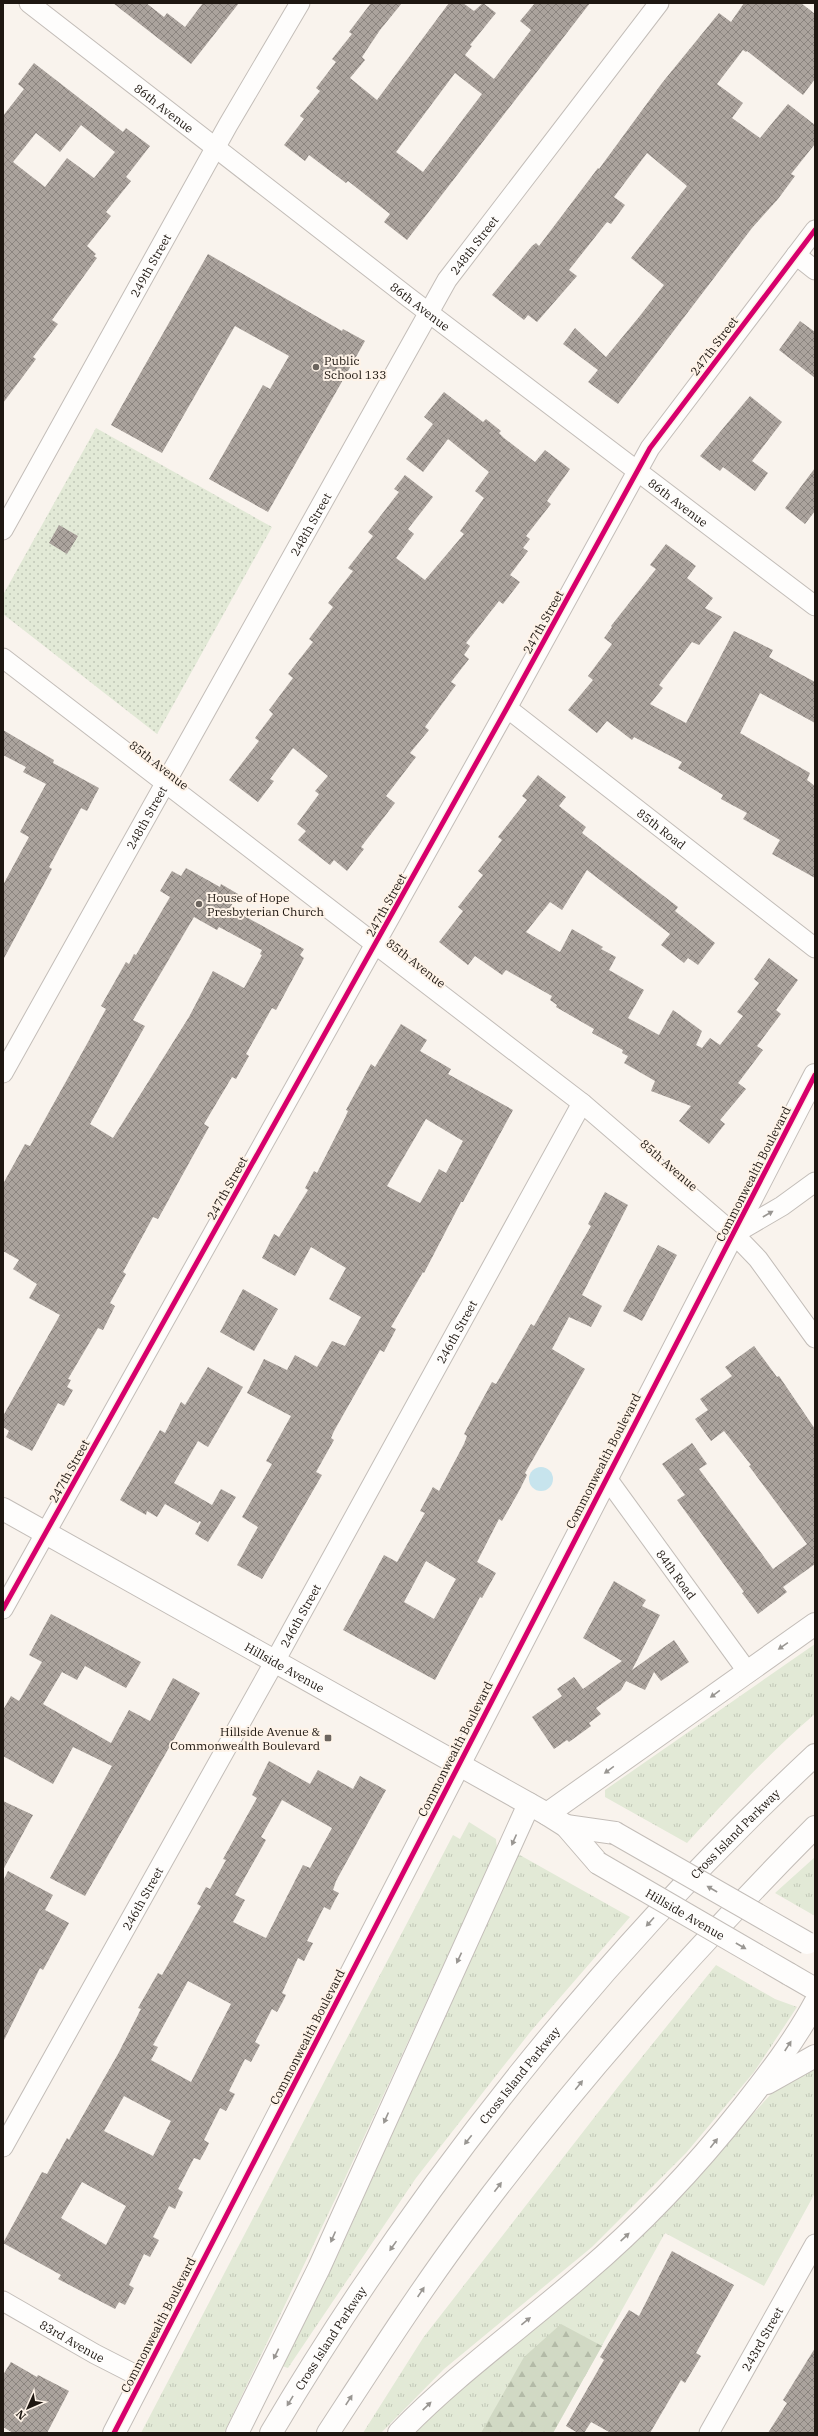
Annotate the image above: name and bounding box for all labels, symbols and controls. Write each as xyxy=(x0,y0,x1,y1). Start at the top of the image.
street label: 86th Avenue xyxy=(131,80,197,136)
street label: 248th Street xyxy=(447,213,501,277)
street label: 249th Street xyxy=(127,231,174,299)
street label: 86th Avenue xyxy=(387,279,453,334)
street label: 247th Street xyxy=(687,314,741,378)
place label: Public School 133 xyxy=(324,353,386,382)
marker: Public School 133 xyxy=(311,362,321,372)
street label: 86th Avenue xyxy=(645,475,711,530)
street label: 248th Street xyxy=(287,490,334,558)
street label: 247th Street xyxy=(520,588,566,656)
street label: 85th Avenue xyxy=(126,737,192,793)
street label: 248th Street xyxy=(123,783,170,852)
street label: 85th Road xyxy=(634,805,689,852)
street label: 247th Street xyxy=(363,871,409,939)
place label: House of Hope Presbyterian Church xyxy=(207,890,325,919)
marker: House of Hope Presbyterian Church xyxy=(194,899,204,909)
street label: 85th Avenue xyxy=(383,935,449,991)
street label: Commonwealth Boulevard xyxy=(712,1104,794,1244)
street label: 85th Avenue xyxy=(637,1136,701,1194)
street label: 247th Street xyxy=(204,1154,250,1222)
one-way arrow xyxy=(762,1211,774,1218)
street label: 246th Street xyxy=(433,1297,480,1366)
street label: Commonwealth Boulevard xyxy=(562,1391,644,1531)
street label: 247th Street xyxy=(46,1437,92,1505)
street label: 84th Road xyxy=(654,1546,700,1602)
street label: 246th Street xyxy=(277,1581,324,1650)
street label: Hillside Avenue xyxy=(242,1639,327,1695)
one-way arrow xyxy=(778,1642,788,1650)
street label: Commonwealth Boulevard xyxy=(414,1679,496,1819)
one-way arrow xyxy=(710,1690,721,1698)
place label: Hillside Avenue & Commonwealth Boulevard xyxy=(170,1724,320,1753)
marker: Hillside Avenue & Commonwealth Boulevard xyxy=(323,1733,333,1743)
one-way arrow xyxy=(604,1766,615,1774)
street label: Cross Island Parkway xyxy=(687,1785,783,1881)
one-way arrow xyxy=(510,1835,516,1847)
street label: 246th Street xyxy=(119,1864,166,1932)
street label: Hillside Avenue xyxy=(643,1885,728,1943)
one-way arrow xyxy=(706,1885,718,1892)
one-way arrow xyxy=(645,1917,654,1927)
one-way arrow xyxy=(735,1942,747,1949)
one-way arrow xyxy=(456,1953,462,1964)
street label: Commonwealth Boulevard xyxy=(266,1967,348,2107)
street label: Cross Island Parkway xyxy=(476,2023,563,2127)
one-way arrow xyxy=(784,2040,792,2051)
one-way arrow xyxy=(574,2080,583,2091)
one-way arrow xyxy=(383,2113,389,2124)
one-way arrow xyxy=(464,2135,472,2146)
one-way arrow xyxy=(710,2138,719,2149)
one-way arrow xyxy=(494,2182,502,2192)
one-way arrow xyxy=(329,2231,336,2243)
one-way arrow xyxy=(620,2232,630,2242)
one-way arrow xyxy=(389,2241,397,2251)
street label: Commonwealth Boulevard xyxy=(117,2255,199,2395)
street label: Cross Island Parkway xyxy=(291,2283,369,2393)
one-way arrow xyxy=(417,2287,425,2297)
street label: 243rd Street xyxy=(738,2304,786,2373)
street label: 83rd Avenue xyxy=(37,2316,107,2365)
one-way arrow xyxy=(520,2317,531,2326)
one-way arrow xyxy=(273,2349,279,2360)
north arrow xyxy=(8,2388,48,2428)
one-way arrow xyxy=(346,2394,353,2406)
one-way arrow xyxy=(287,2395,294,2407)
one-way arrow xyxy=(422,2401,432,2410)
text: N xyxy=(13,2407,29,2423)

